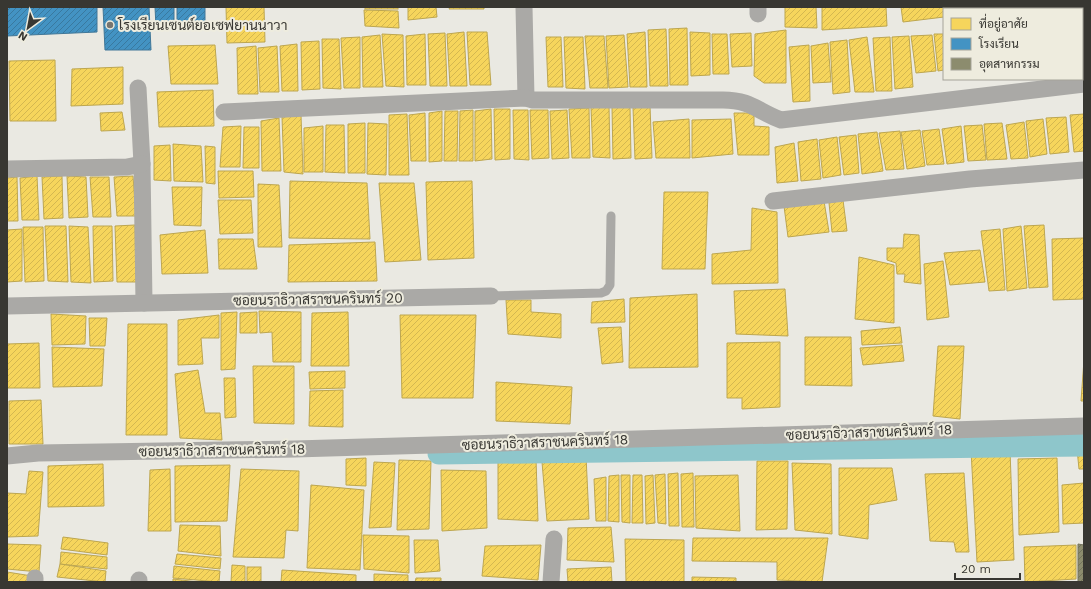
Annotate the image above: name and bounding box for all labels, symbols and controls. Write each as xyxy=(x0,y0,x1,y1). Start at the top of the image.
north arrow xyxy=(8,8,48,48)
legend xyxy=(943,8,1083,80)
text: ที่อยู่อาศัย xyxy=(979,13,1028,32)
place label: โรงเรียนเซนต์ยอเซฟยานนาวา xyxy=(117,16,288,33)
marker: โรงเรียนเซนต์ยอเซฟยานนาวา xyxy=(105,20,115,30)
text: N xyxy=(16,28,30,44)
text: โรงเรียน xyxy=(978,36,1019,51)
text: อุตสาหกรรม xyxy=(979,57,1040,73)
street label: ซอยนราธิวาสราชนครินทร์ 20 xyxy=(233,289,403,308)
street label: ซอยนราธิวาสราชนครินทร์ 18 xyxy=(785,420,953,443)
street label: ซอยนราธิวาสราชนครินทร์ 18 xyxy=(461,430,629,453)
street label: ซอยนราธิวาสราชนครินทร์ 18 xyxy=(139,440,305,459)
scale bar xyxy=(955,555,1020,581)
text: 20 m xyxy=(961,562,991,576)

